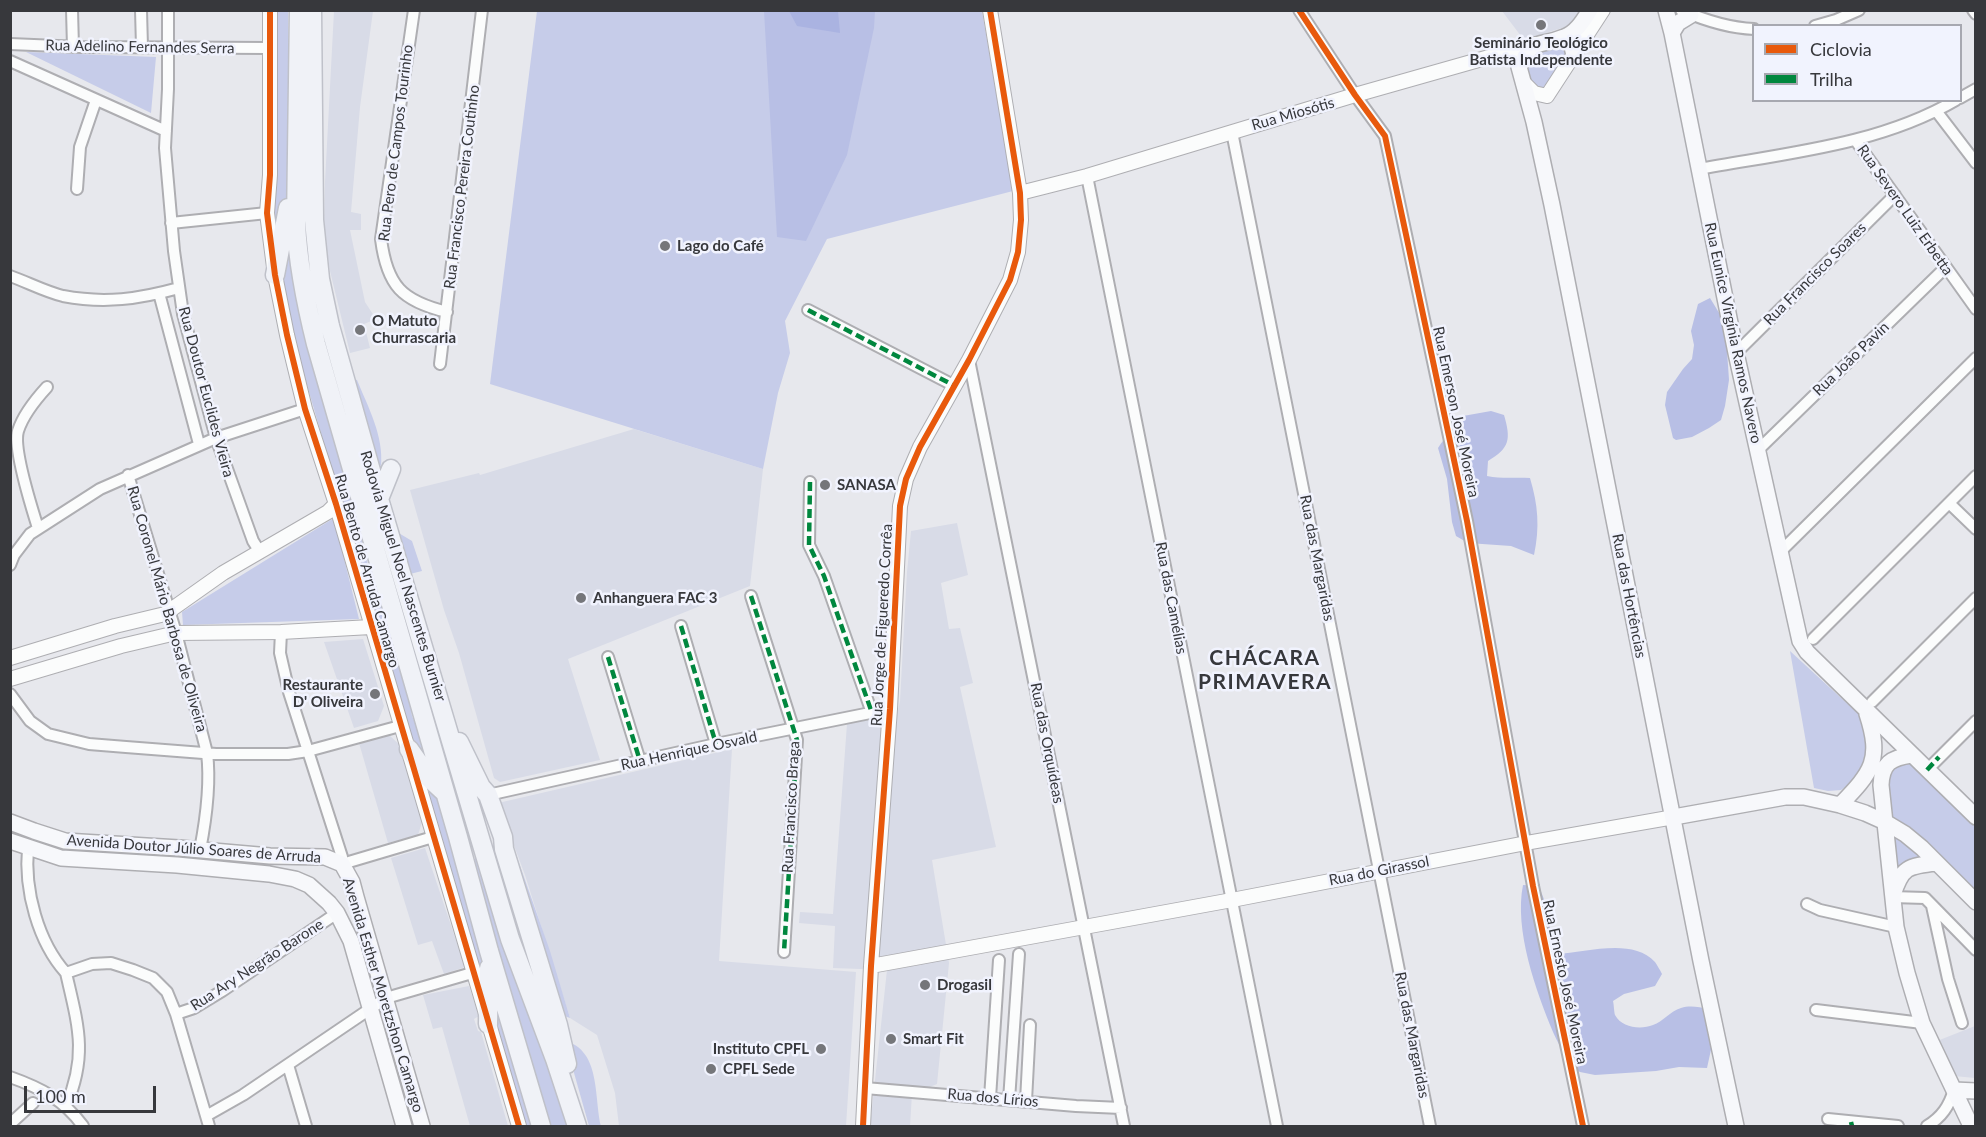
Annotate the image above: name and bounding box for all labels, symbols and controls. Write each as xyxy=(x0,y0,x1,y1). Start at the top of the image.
marker: Seminário Teológico Batista Independente xyxy=(1534,18,1548,32)
legend xyxy=(1752,24,1962,102)
place label: Seminário Teológico Batista Independente xyxy=(1469,34,1613,69)
street label: Rua Adelino Fernandes Serra xyxy=(45,36,235,58)
text: Ciclovia xyxy=(1810,38,1872,60)
street label: Rua Pero de Campos Tourinho xyxy=(375,44,417,242)
text: Trilha xyxy=(1810,68,1853,90)
street label: Rua Francisco Pereira Coutinho xyxy=(441,84,483,290)
street label: Rua Miosótis xyxy=(1250,94,1336,134)
street label: Rua Severo Luiz Erbetta xyxy=(1853,141,1957,279)
street label: Rua Francisco Soares xyxy=(1760,219,1870,329)
street label: Rua Eunice Virgínia Ramos Navero xyxy=(1701,221,1765,445)
place label: Lago do Café xyxy=(677,237,764,255)
marker: Lago do Café xyxy=(658,239,672,253)
street label: Rua Doutor Euclides Vieira xyxy=(175,305,237,479)
place label: O Matuto Churrascaria xyxy=(372,312,456,347)
street label: Rua João Pavin xyxy=(1809,318,1893,400)
marker: O Matuto Churrascaria xyxy=(353,323,367,337)
street label: Rua Emerson José Moreira xyxy=(1429,325,1483,499)
street label: Rodovia Miguel Noel Nascentes Burnier xyxy=(356,448,450,704)
street label: Rua Bento de Arruda Camargo xyxy=(331,472,403,670)
place label: SANASA xyxy=(837,476,896,494)
marker: SANASA xyxy=(818,478,832,492)
street label: Rua Coronel Mário Barbosa de Oliveira xyxy=(123,484,211,734)
street label: Rua das Margaridas xyxy=(1296,493,1338,623)
street label: Rua Jorge de Figueredo Corrêa xyxy=(868,523,896,727)
street label: Rua das Hortências xyxy=(1608,532,1650,660)
street label: Rua das Camélias xyxy=(1151,540,1191,656)
place label: Anhanguera FAC 3 xyxy=(593,589,717,607)
marker: Anhanguera FAC 3 xyxy=(574,591,588,605)
district label: CHÁCARA PRIMAVERA xyxy=(1198,645,1332,695)
place label: Restaurante D' Oliveira xyxy=(283,676,363,711)
street label: Rua das Orquídeas xyxy=(1026,681,1068,805)
marker: Restaurante D' Oliveira xyxy=(368,687,382,701)
street label: Rua Henrique Osvald xyxy=(619,728,759,774)
street label: Rua Francisco Braga xyxy=(779,741,803,873)
street label: Avenida Doutor Júlio Soares de Arruda xyxy=(66,831,322,867)
street label: Rua do Girassol xyxy=(1327,852,1431,890)
street label: Avenida Esther Moretzshon Camargo xyxy=(339,876,427,1114)
street label: Rua Ernesto José Moreira xyxy=(1539,898,1591,1066)
street label: Rua Ary Negrão Barone xyxy=(187,915,327,1015)
street label: Rua das Margaridas xyxy=(1391,970,1433,1100)
place label: Drogasil xyxy=(937,976,992,994)
marker: Drogasil xyxy=(918,978,932,992)
place label: Smart Fit xyxy=(903,1030,964,1048)
marker: Smart Fit xyxy=(884,1032,898,1046)
place label: Instituto CPFL xyxy=(713,1040,809,1058)
marker: Instituto CPFL xyxy=(814,1042,828,1056)
place label: CPFL Sede xyxy=(723,1060,795,1078)
marker: CPFL Sede xyxy=(704,1062,718,1076)
scale bar xyxy=(27,1074,159,1112)
text: 100 m xyxy=(35,1085,86,1107)
street label: Rua dos Lírios xyxy=(947,1085,1039,1111)

